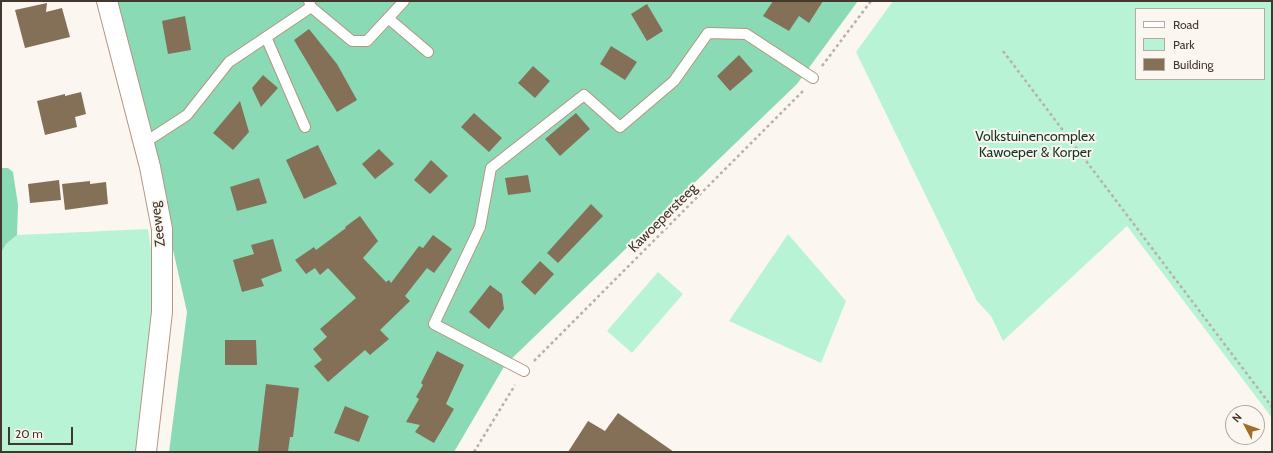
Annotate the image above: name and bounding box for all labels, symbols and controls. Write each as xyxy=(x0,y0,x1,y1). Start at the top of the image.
legend xyxy=(1135,8,1265,80)
text: Road xyxy=(1173,17,1199,32)
text: Park xyxy=(1173,37,1195,52)
text: Building xyxy=(1173,57,1214,72)
park label: Volkstuinencomplex Kawoeper & Korper xyxy=(975,129,1095,162)
street label: Kawoepersteeg xyxy=(625,180,701,256)
street label: Zeeweg xyxy=(147,200,169,248)
north arrow xyxy=(1225,405,1265,445)
text: N xyxy=(1229,410,1245,425)
scale bar xyxy=(10,419,75,445)
text: 20 m xyxy=(15,426,43,441)

